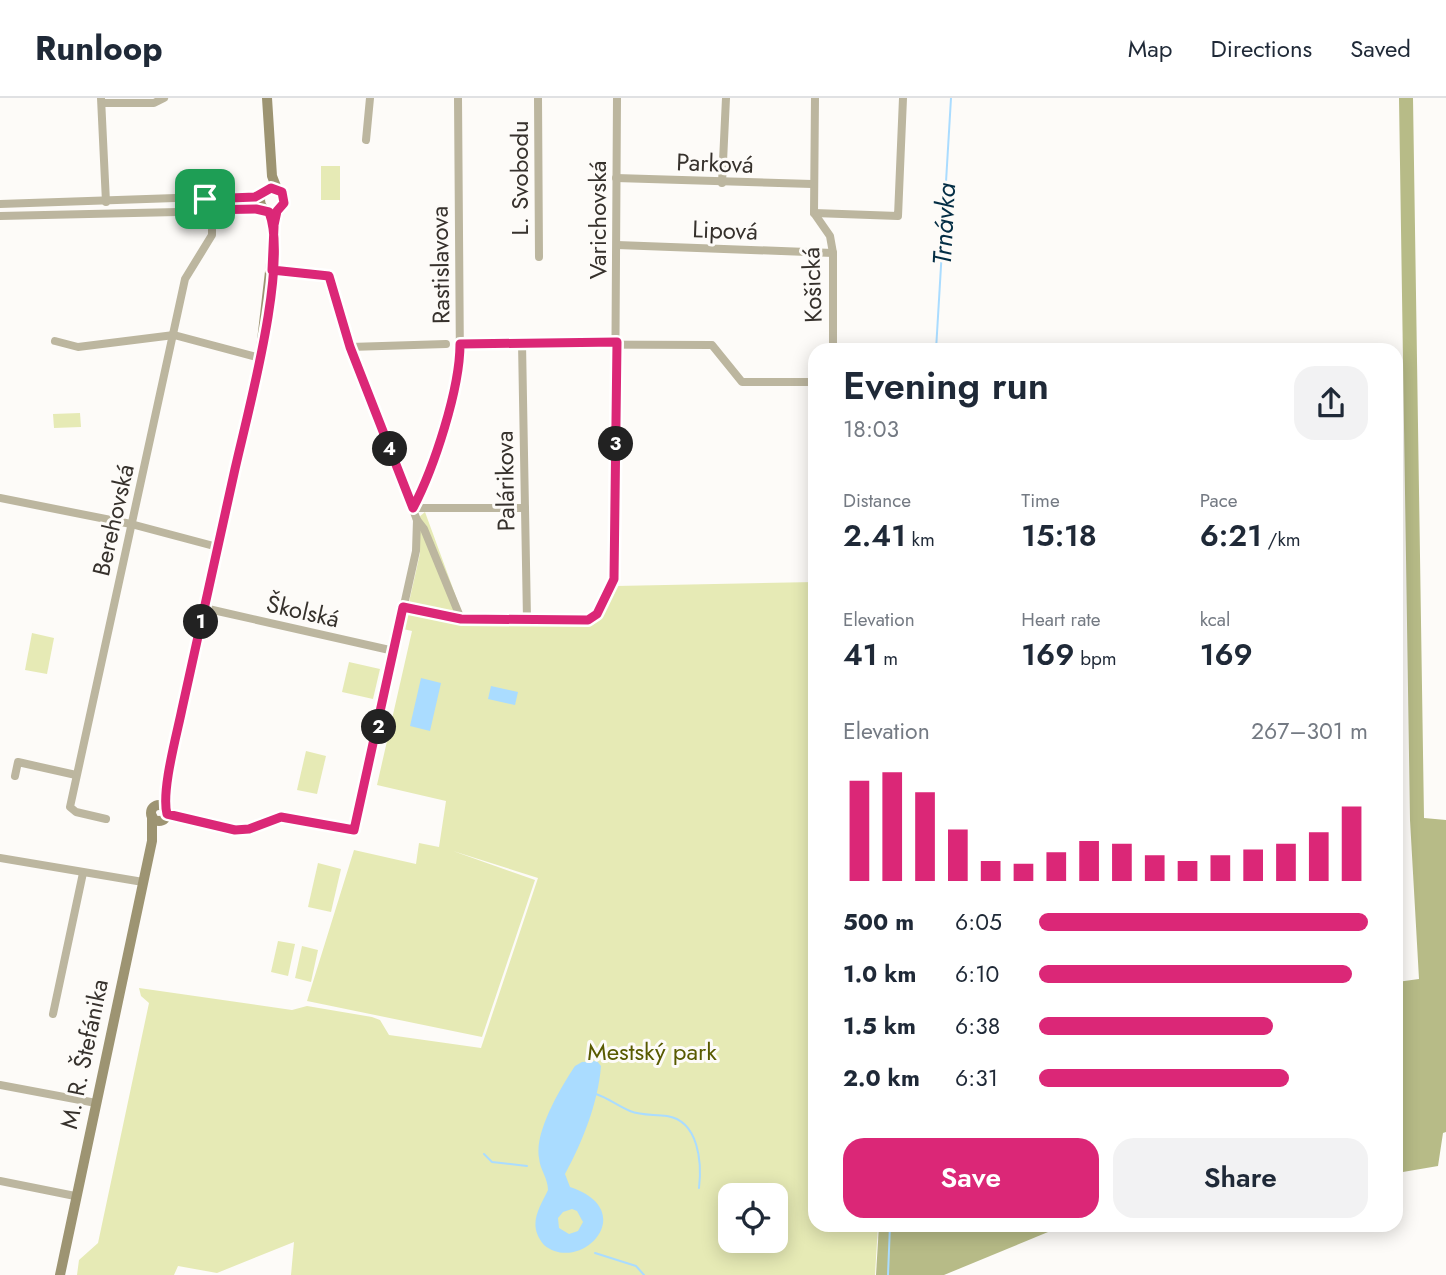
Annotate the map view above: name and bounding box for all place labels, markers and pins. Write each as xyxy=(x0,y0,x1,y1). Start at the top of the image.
pin xyxy=(175,169,235,229)
pin: 3 xyxy=(598,426,634,462)
pin: 4 xyxy=(372,432,408,466)
pin: 1 xyxy=(184,604,218,640)
pin: 2 xyxy=(362,710,396,744)

